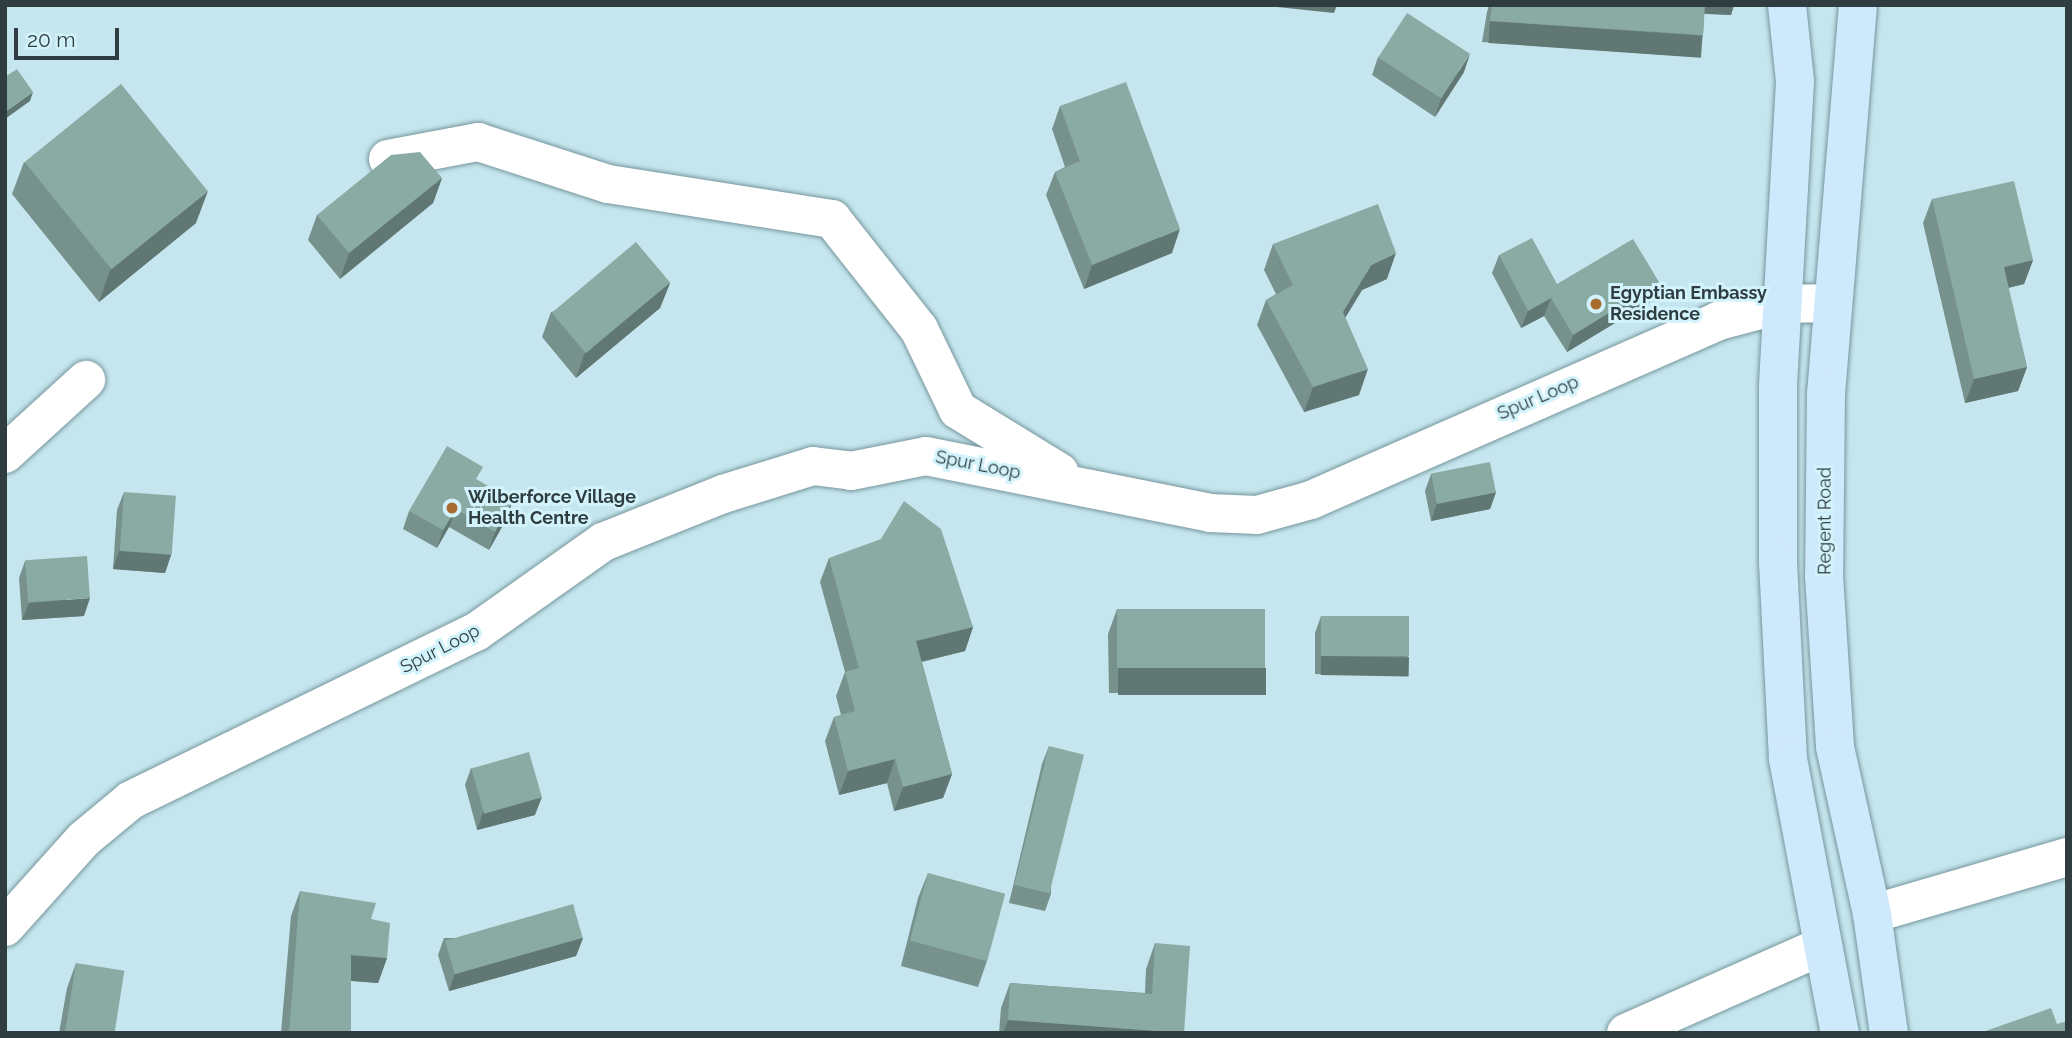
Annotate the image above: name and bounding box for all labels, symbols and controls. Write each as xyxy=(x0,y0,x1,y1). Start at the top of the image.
scale bar xyxy=(18,14,122,58)
text: 20 m xyxy=(27,27,75,52)
place label: Egyptian Embassy Residence xyxy=(1610,283,1767,326)
marker: Egyptian Embassy Residence xyxy=(1588,296,1604,312)
street label: Spur Loop xyxy=(1494,371,1582,425)
street label: Spur Loop xyxy=(934,446,1022,484)
street label: Regent Road xyxy=(1814,467,1836,575)
place label: Wilberforce Village Health Centre xyxy=(468,487,637,530)
marker: Wilberforce Village Health Centre xyxy=(442,498,462,518)
street label: Spur Loop xyxy=(397,620,483,678)

